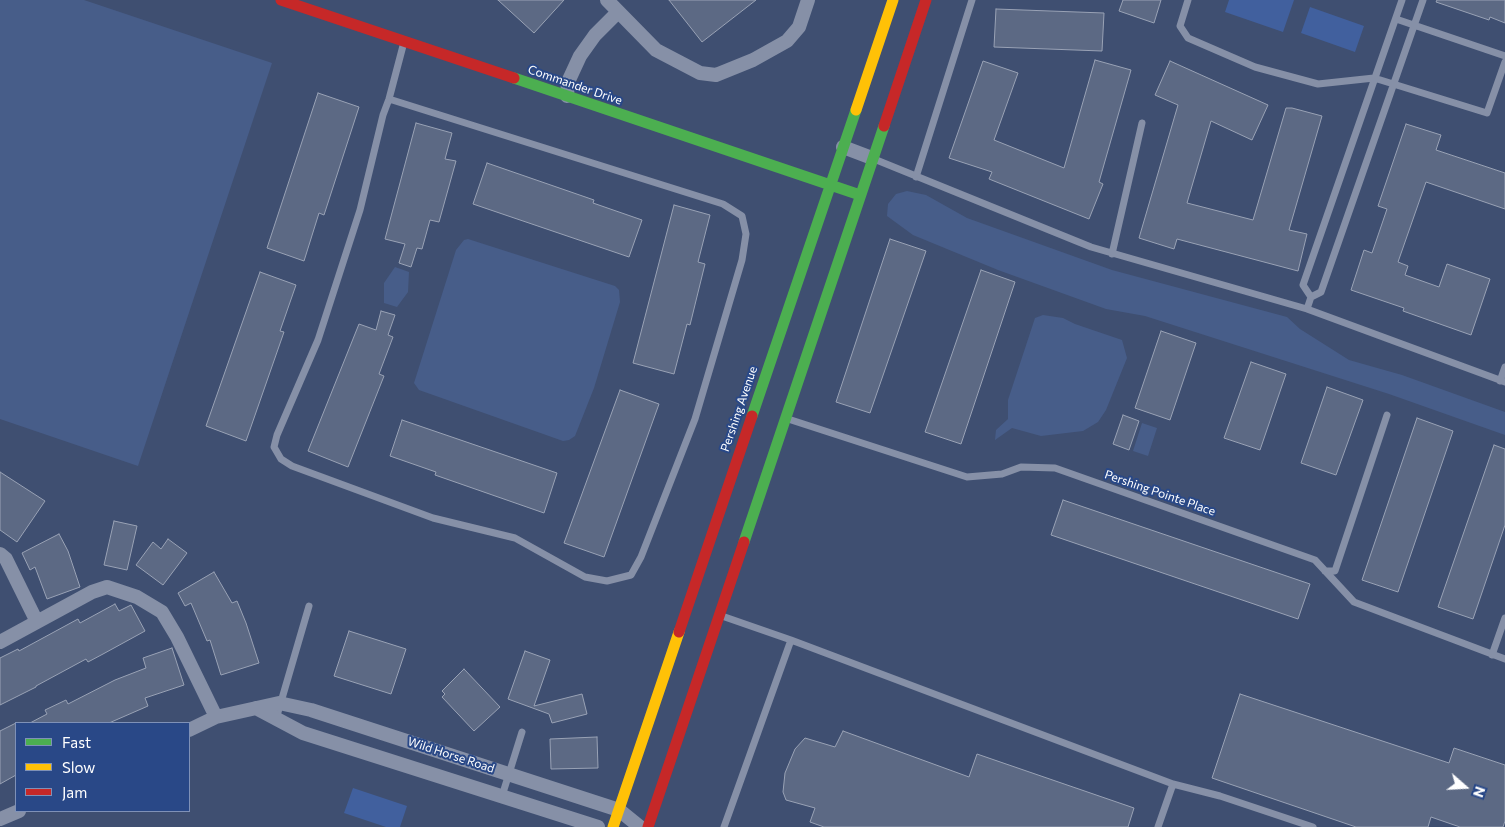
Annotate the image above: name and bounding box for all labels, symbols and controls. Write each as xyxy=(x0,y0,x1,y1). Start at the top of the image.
street label: Commander Drive xyxy=(526,62,624,108)
street label: Pershing Avenue xyxy=(718,364,760,454)
street label: Pershing Pointe Place xyxy=(1103,467,1217,519)
legend xyxy=(15,722,190,812)
text: Fast xyxy=(62,733,91,751)
street label: Wild Horse Road xyxy=(406,734,496,776)
text: Slow xyxy=(62,758,95,776)
north arrow xyxy=(1440,762,1490,812)
text: Jam xyxy=(62,783,87,801)
text: N xyxy=(1470,784,1489,800)

